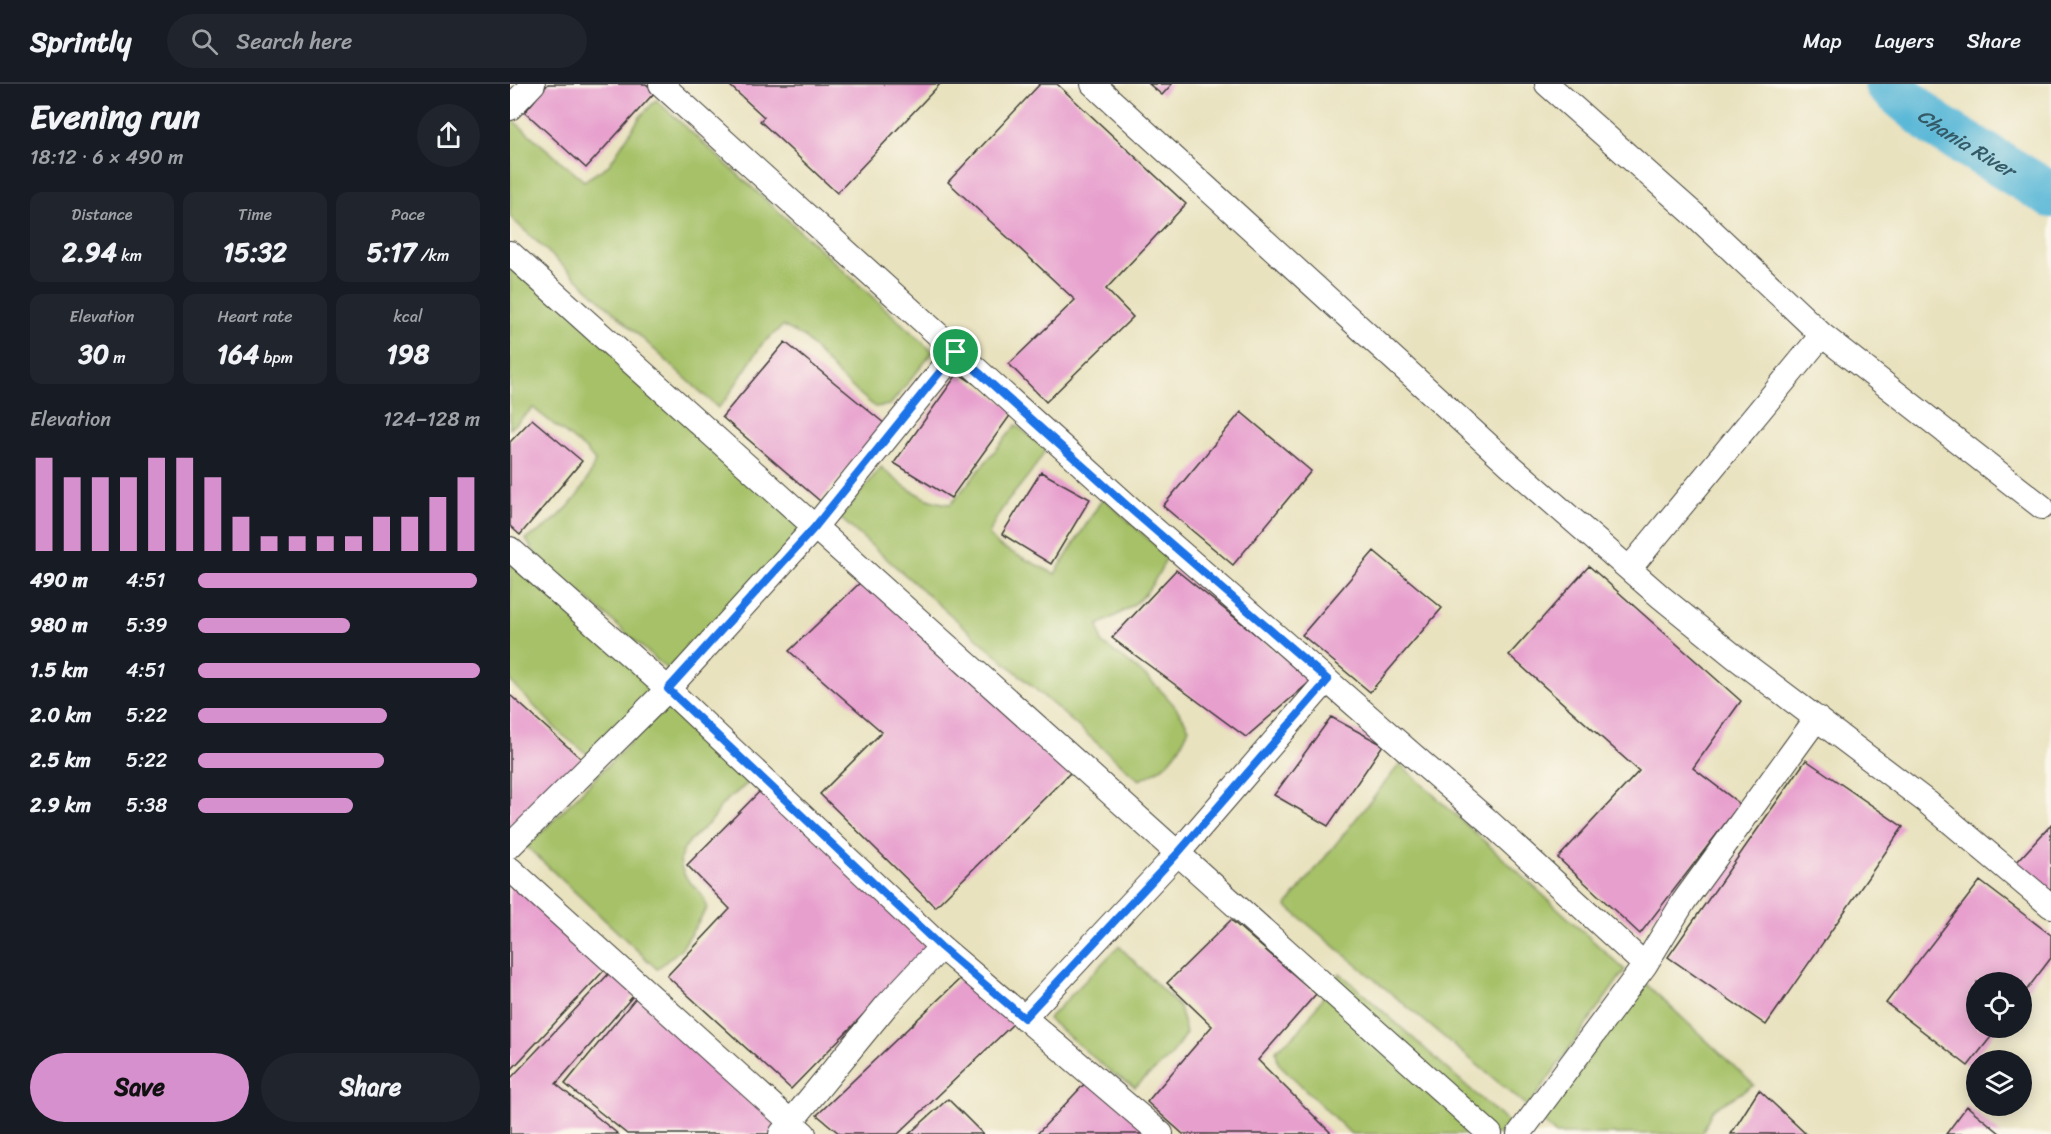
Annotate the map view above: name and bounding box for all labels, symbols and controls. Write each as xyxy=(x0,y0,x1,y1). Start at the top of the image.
search box xyxy=(167,14,587,68)
text: Sprintly xyxy=(30,17,131,66)
text: Search here xyxy=(236,22,352,61)
text: Map xyxy=(1803,22,1842,60)
text: Layers xyxy=(1875,22,1934,60)
text: Share xyxy=(1967,22,2021,60)
icon: search xyxy=(188,25,221,58)
text: Evening run xyxy=(30,88,200,146)
water label: Chania River xyxy=(1909,99,2025,189)
button: share xyxy=(417,104,480,167)
text: 18:12 · 6 × 490 m xyxy=(30,140,183,175)
text: Distance xyxy=(72,200,132,229)
text: Time xyxy=(238,200,272,229)
text: Pace xyxy=(391,200,425,229)
text: 2.94 xyxy=(62,229,117,275)
text: 15:32 xyxy=(223,229,287,275)
text: 5:17 xyxy=(367,229,416,275)
text: km xyxy=(117,241,142,270)
text: /km xyxy=(416,241,449,270)
text: Elevation xyxy=(70,302,134,331)
text: Heart rate xyxy=(217,302,293,331)
text: kcal xyxy=(393,302,423,331)
pin xyxy=(930,326,981,377)
text: 30 xyxy=(78,331,109,377)
text: 164 xyxy=(217,331,259,377)
text: 198 xyxy=(387,331,429,377)
icon: arrive xyxy=(939,335,972,368)
text: m xyxy=(109,343,126,372)
text: bpm xyxy=(259,343,293,372)
text: Elevation xyxy=(30,402,111,437)
text: 124–128 m xyxy=(383,402,480,437)
text: 490 m xyxy=(30,563,88,598)
text: 4:51 xyxy=(126,563,165,598)
text: 980 m xyxy=(30,608,88,643)
text: 5:39 xyxy=(126,608,168,643)
text: 1.5 km xyxy=(30,653,88,688)
text: 4:51 xyxy=(126,653,165,688)
text: 2.0 km xyxy=(30,698,91,733)
text: 5:22 xyxy=(126,698,167,733)
text: 2.5 km xyxy=(30,743,91,778)
text: 5:22 xyxy=(126,743,167,778)
text: 2.9 km xyxy=(30,788,91,823)
text: 5:38 xyxy=(126,788,167,823)
map controls xyxy=(1966,972,2032,1116)
button: locate xyxy=(1966,972,2032,1038)
button: layers xyxy=(1966,1050,2032,1116)
button: Save xyxy=(30,1053,249,1122)
button: Share xyxy=(261,1053,480,1122)

